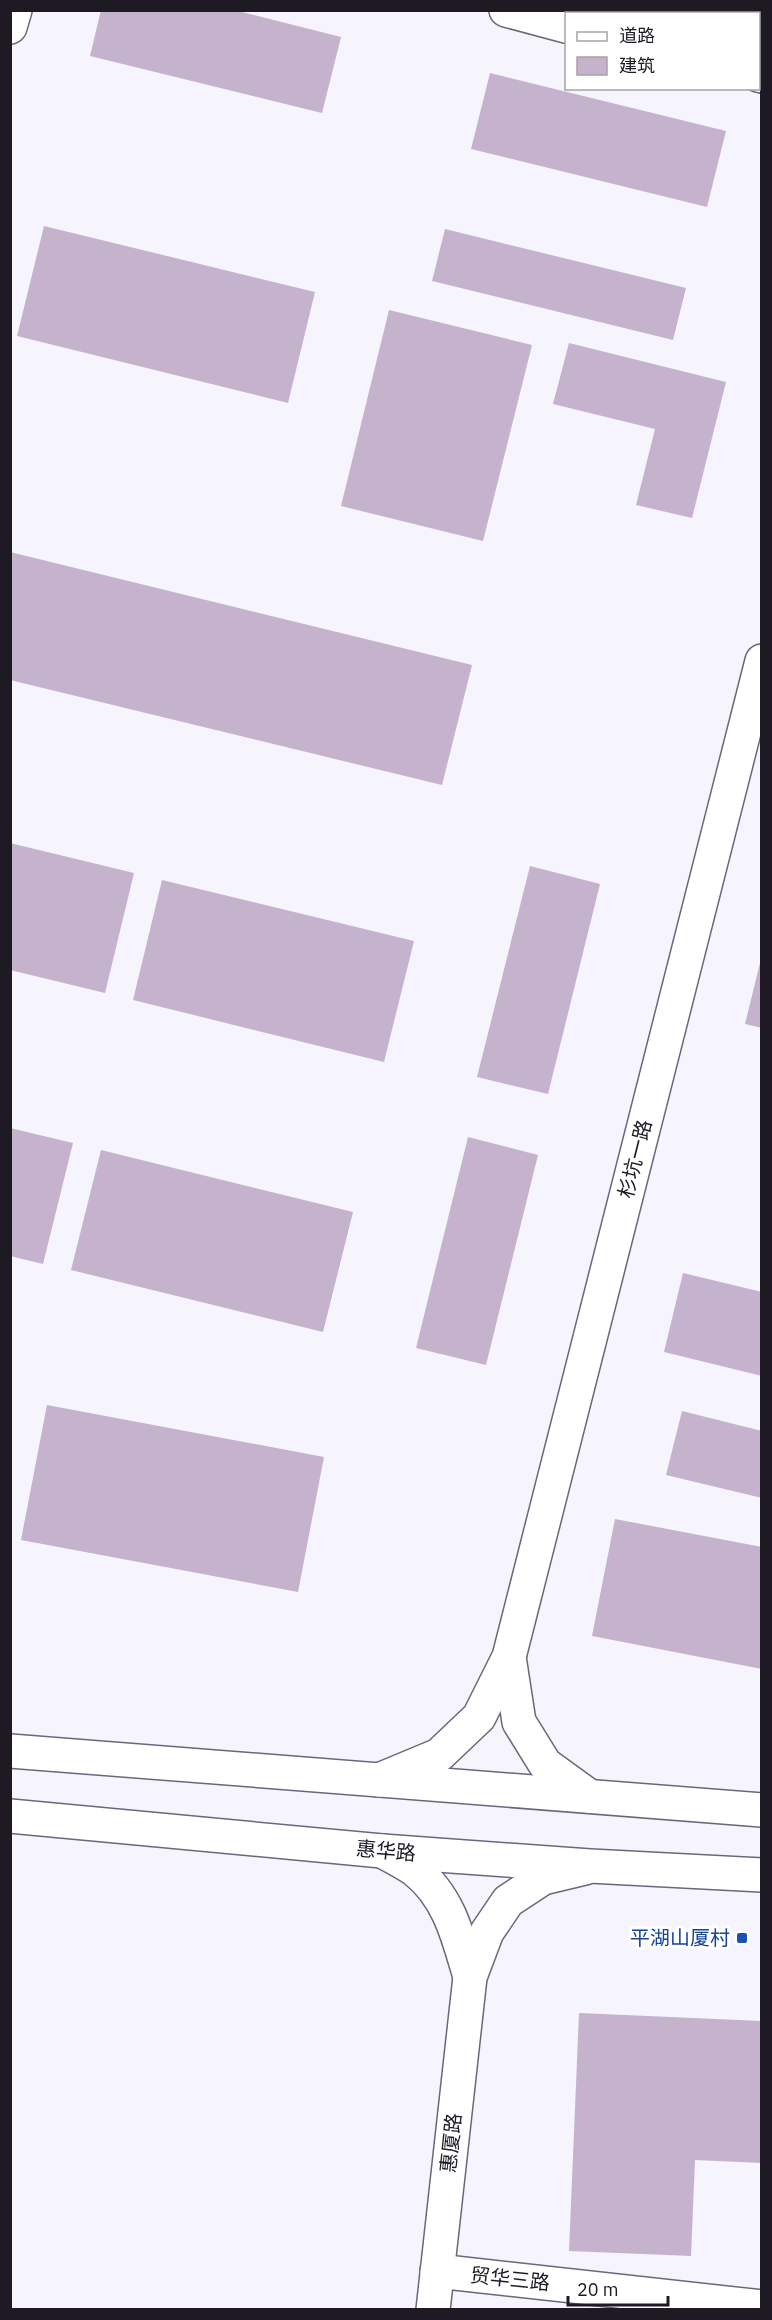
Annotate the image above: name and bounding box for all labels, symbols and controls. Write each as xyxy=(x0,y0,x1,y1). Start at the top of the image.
legend xyxy=(565,12,760,90)
text: 道路 xyxy=(619,24,655,47)
text: 建筑 xyxy=(619,54,655,77)
street label: 杉坑一路 xyxy=(612,1117,657,1201)
street label: 惠华路 xyxy=(355,1834,417,1867)
place label: 平湖山厦村 xyxy=(630,1924,730,1951)
marker: 平湖山厦村 xyxy=(735,1931,749,1945)
street label: 惠厦路 xyxy=(434,2112,467,2174)
street label: 贸华三路 xyxy=(469,2261,551,2296)
scale bar xyxy=(568,2269,668,2307)
text: 20 m xyxy=(577,2278,619,2301)

